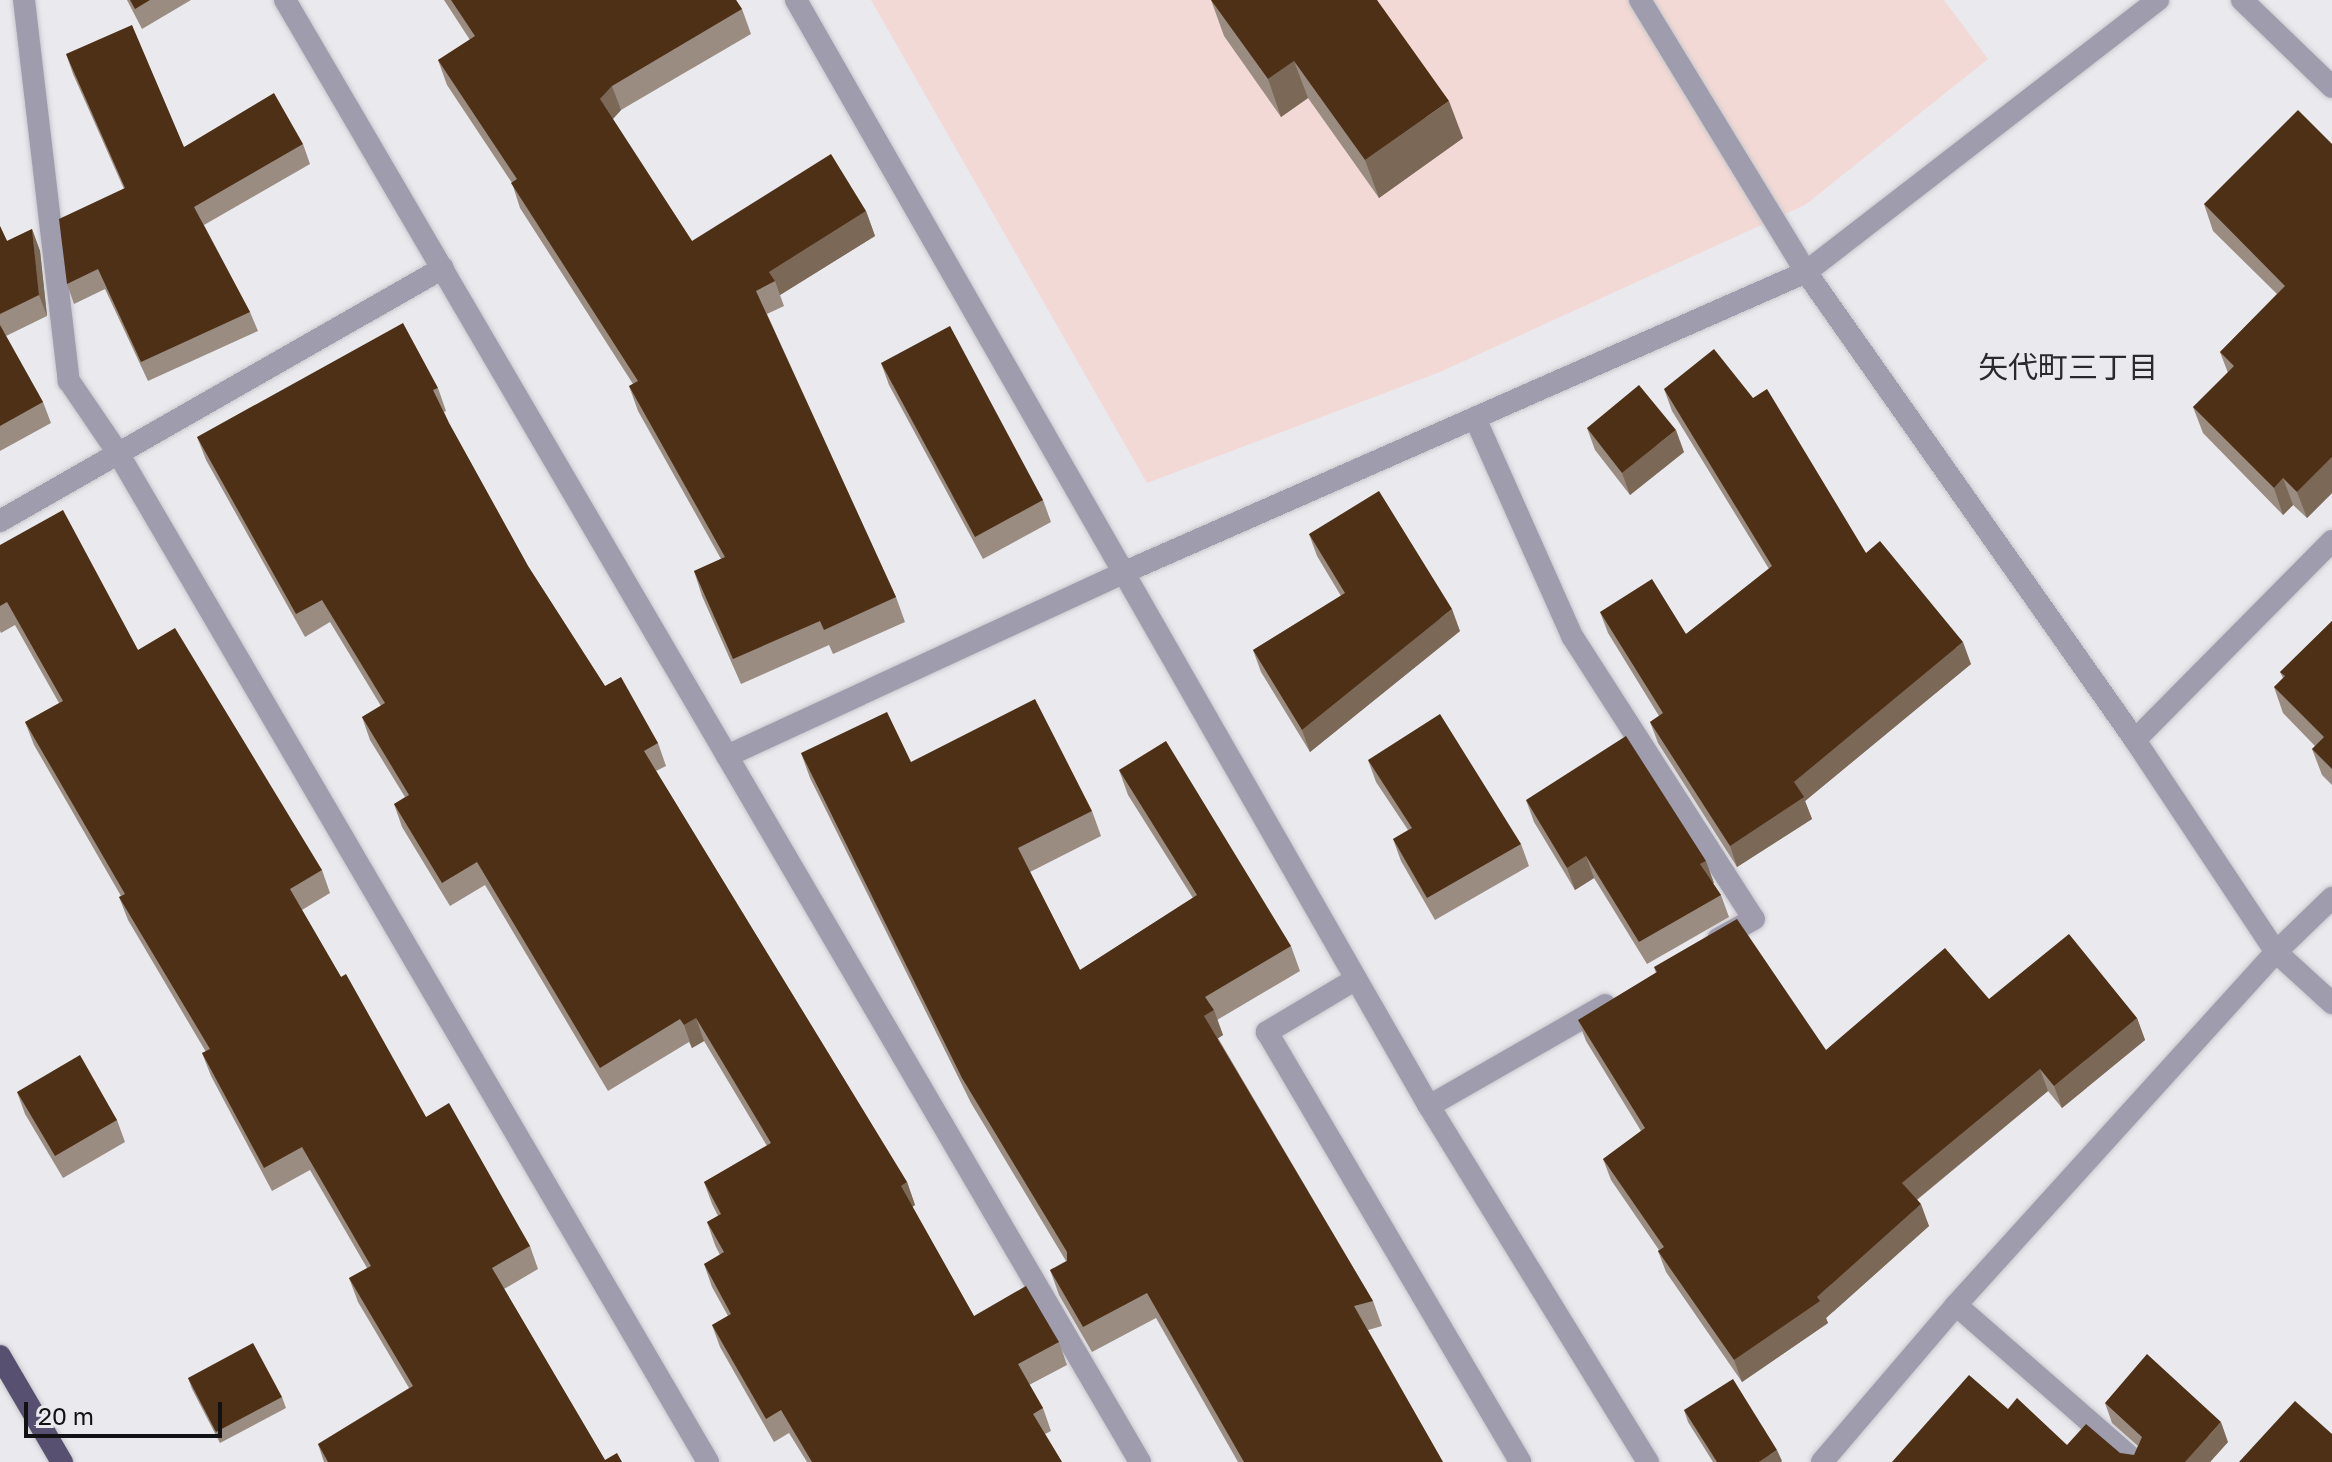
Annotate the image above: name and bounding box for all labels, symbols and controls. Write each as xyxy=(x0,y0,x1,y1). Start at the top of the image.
district label: 矢代町三丁目 xyxy=(1978,349,2158,385)
scale bar xyxy=(28,1386,226,1436)
text: 20 m xyxy=(38,1401,94,1430)

